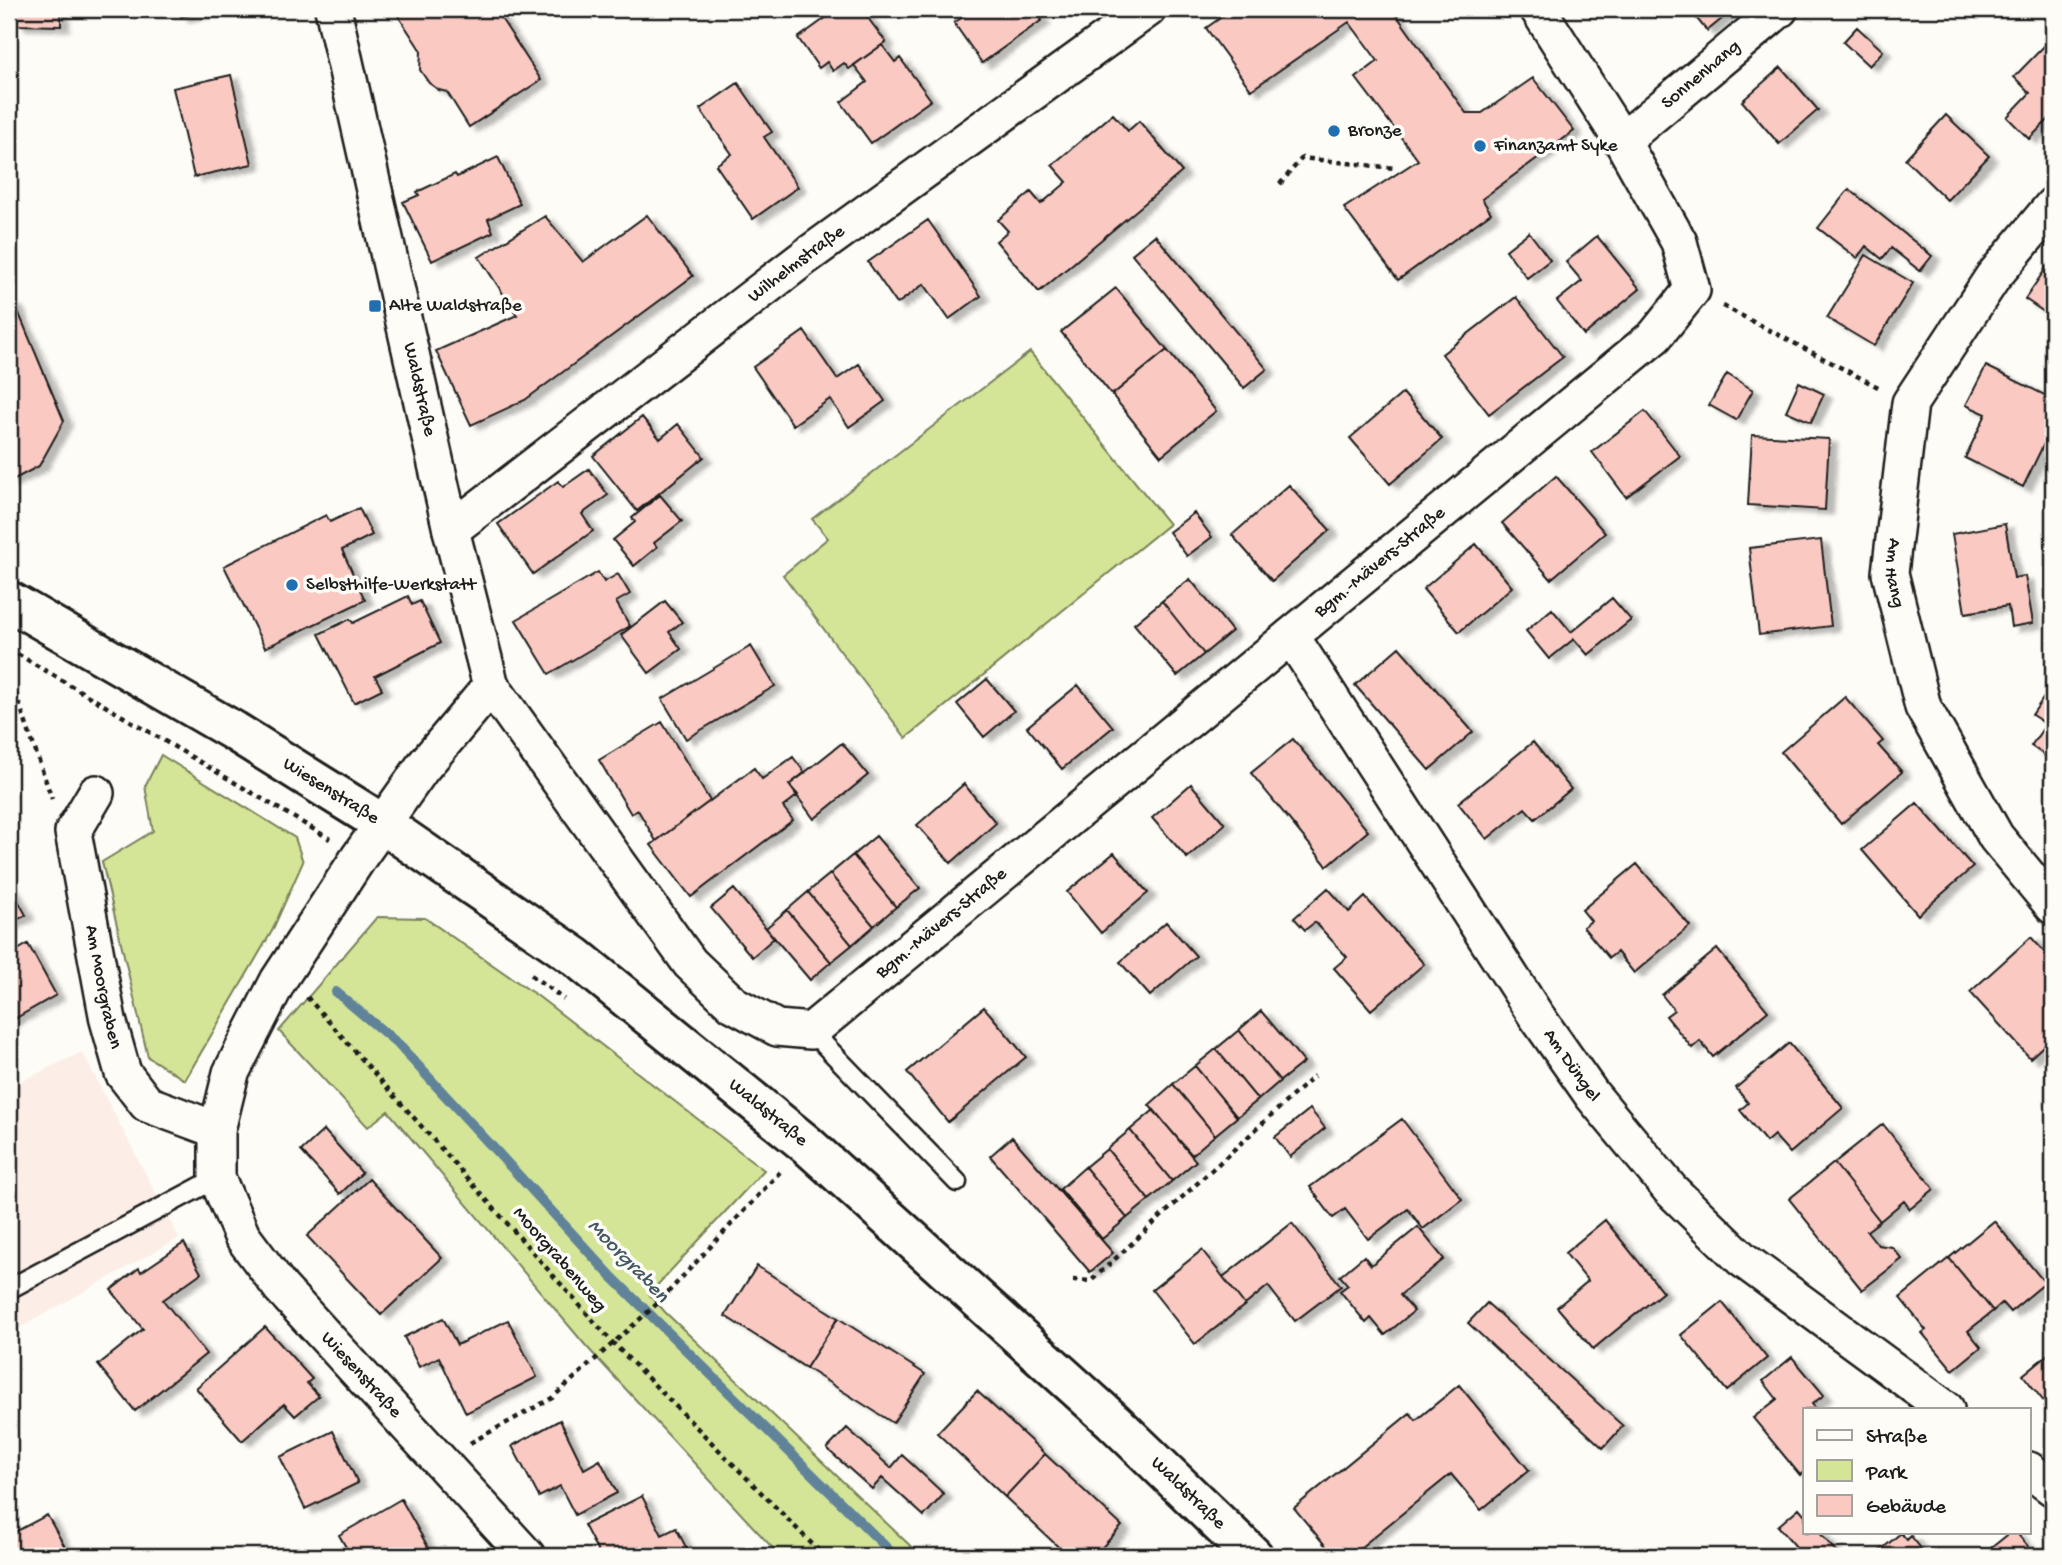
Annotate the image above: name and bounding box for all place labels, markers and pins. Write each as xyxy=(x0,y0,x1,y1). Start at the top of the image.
place label: Bronze xyxy=(1347,120,1402,143)
marker: Bronze xyxy=(1326,123,1342,139)
place label: Finanzamt Syke xyxy=(1493,135,1618,158)
marker: Finanzamt Syke xyxy=(1472,138,1488,154)
place label: Alte Waldstraße xyxy=(389,295,522,318)
marker: Alte Waldstraße xyxy=(367,298,383,314)
place label: Selbsthilfe-Werkstatt xyxy=(306,574,478,597)
marker: Selbsthilfe-Werkstatt xyxy=(284,577,300,593)

